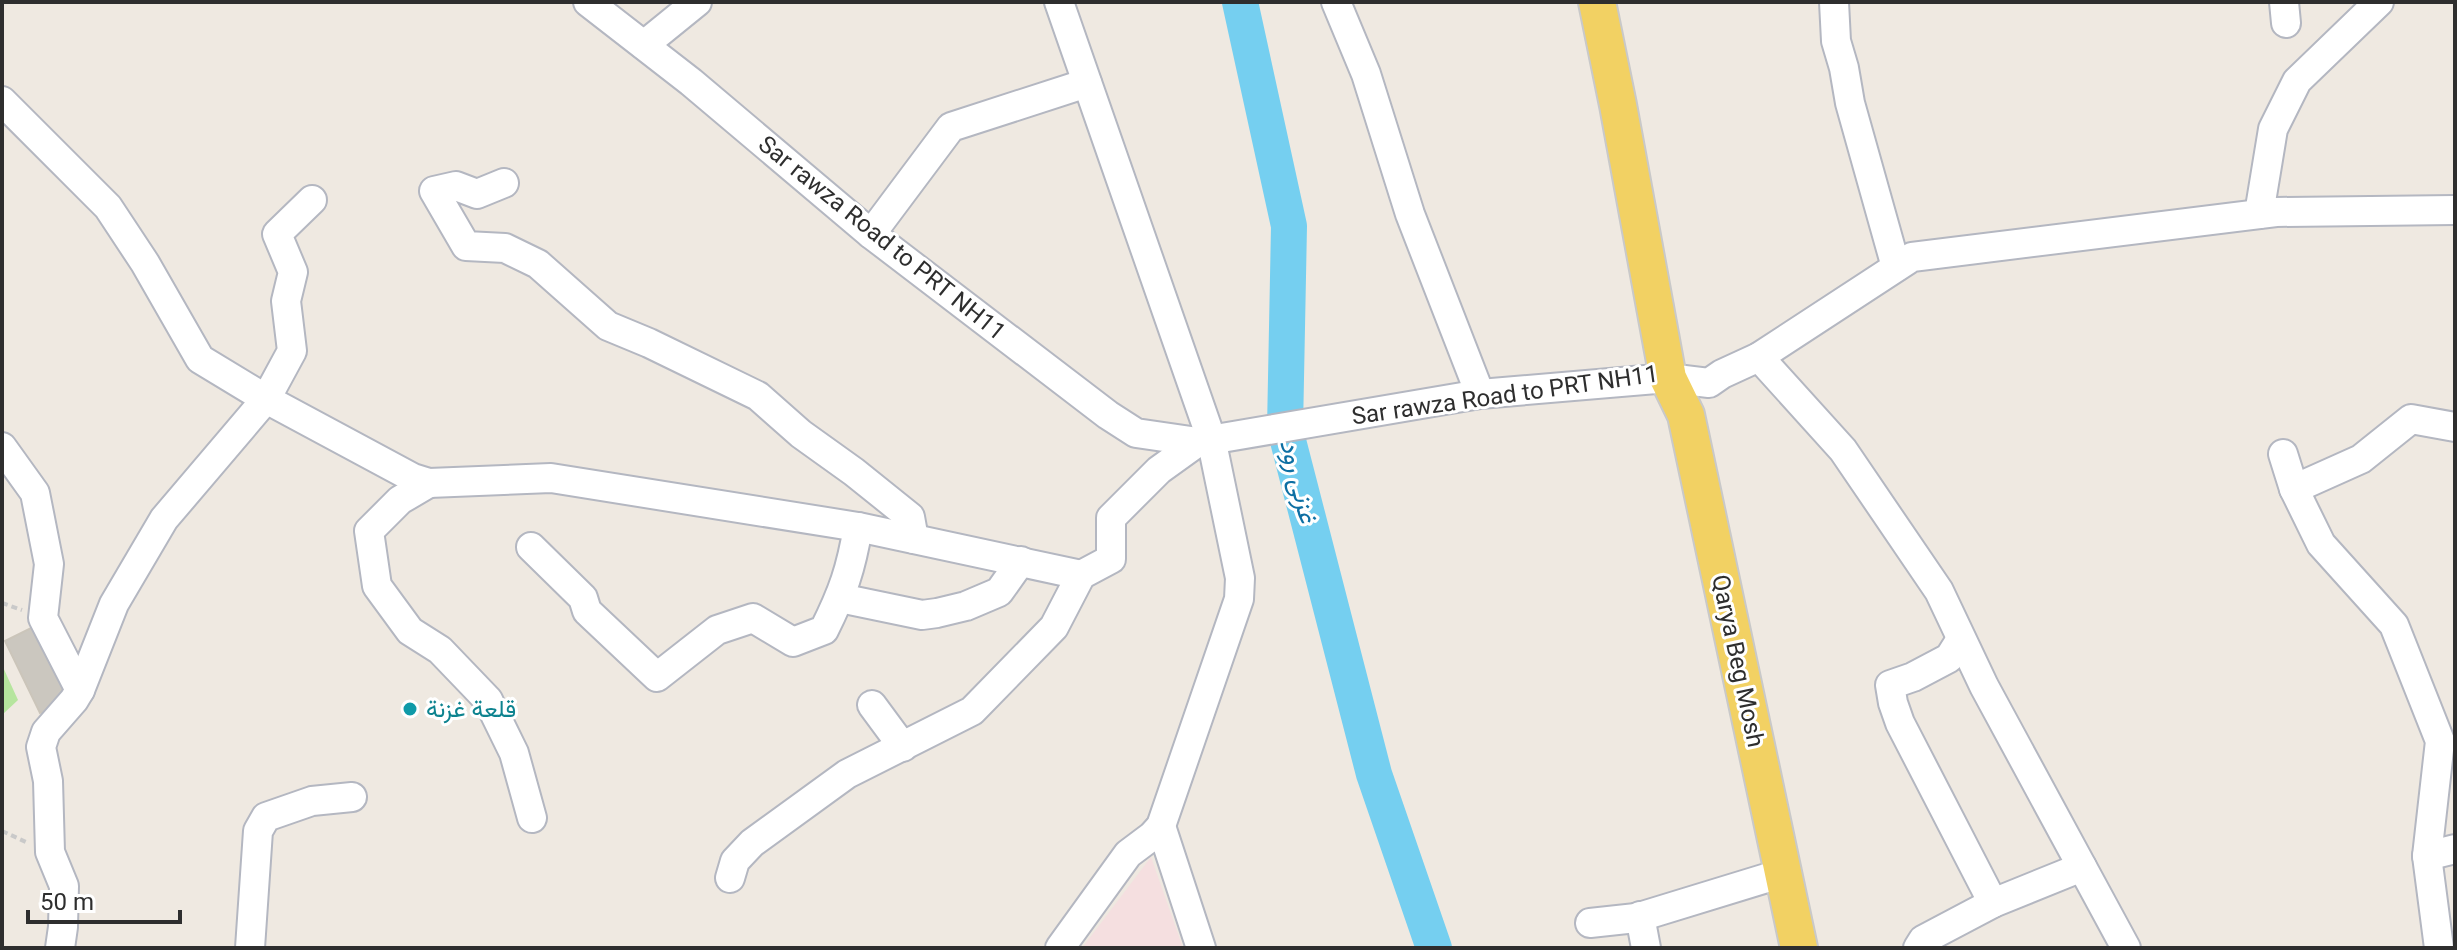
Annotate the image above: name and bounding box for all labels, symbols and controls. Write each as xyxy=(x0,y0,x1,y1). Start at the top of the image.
street label: Sar rawza Road to PRT NH11 xyxy=(753,130,1011,346)
street label: Sar rawza Road to PRT NH11 xyxy=(1350,360,1660,430)
water label: غزنی رود xyxy=(1273,436,1324,528)
street label: Qarya Beg Mosh xyxy=(1706,572,1770,750)
place label: قلعة غزنة xyxy=(426,695,516,724)
marker: قلعة غزنة xyxy=(401,700,419,718)
scale bar xyxy=(28,874,180,924)
text: 50 m xyxy=(40,888,94,916)

